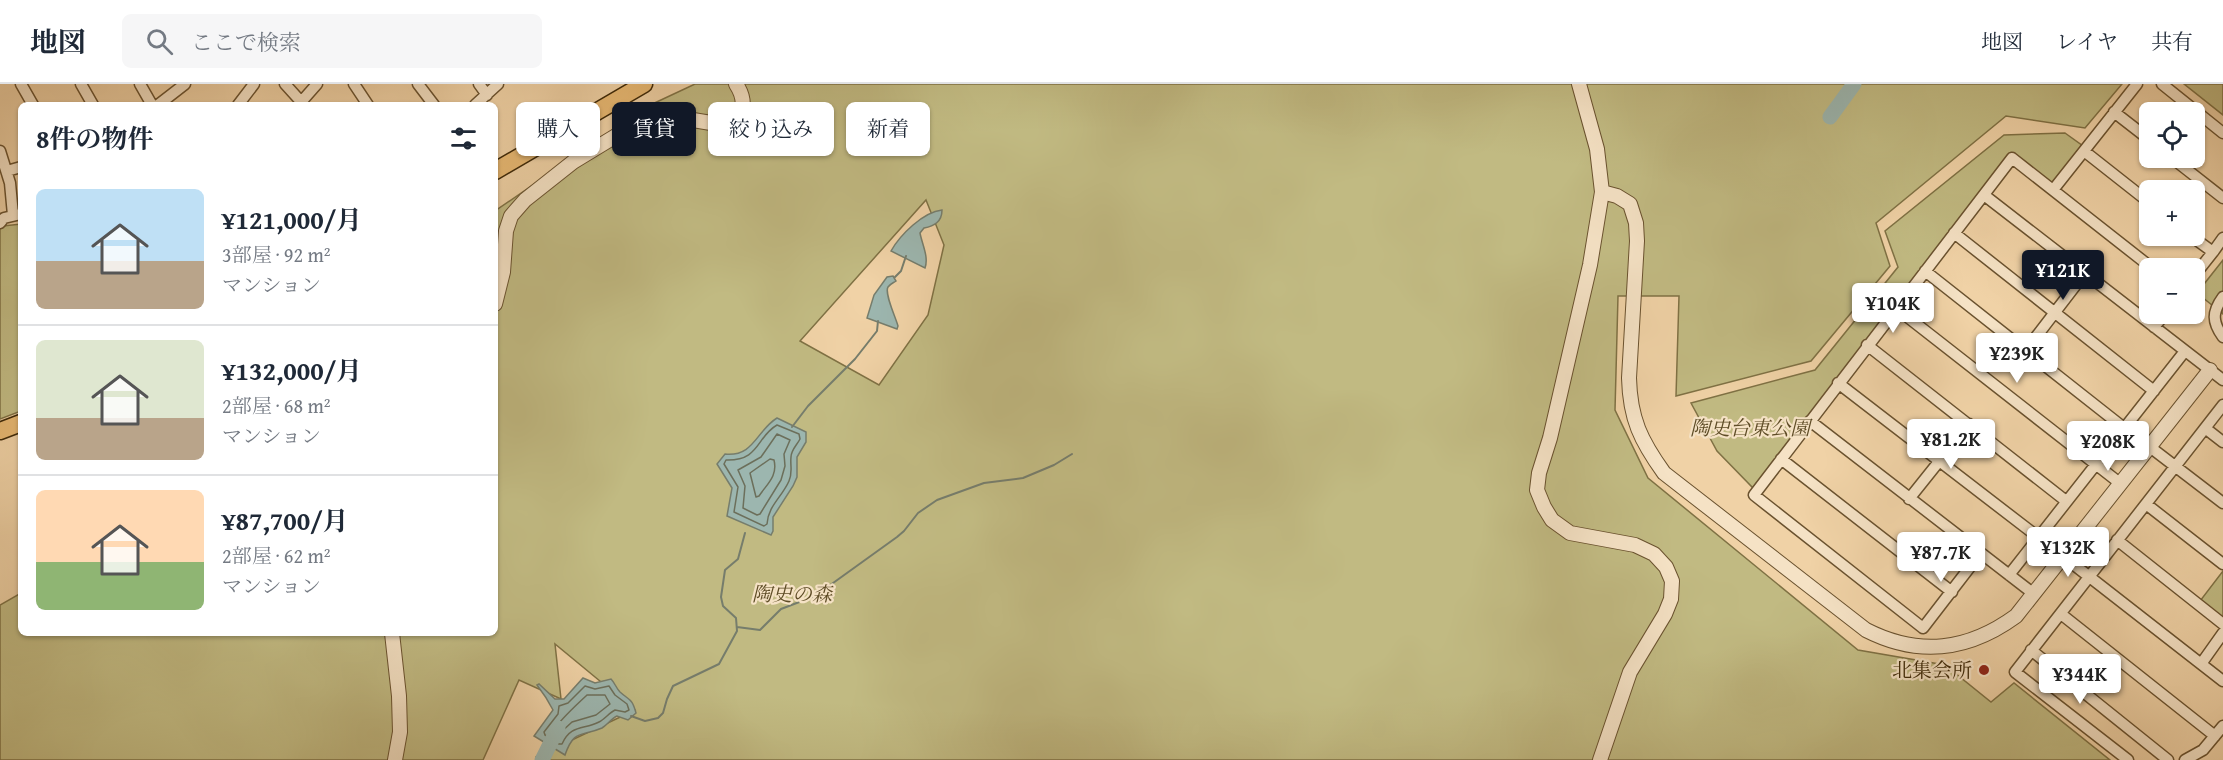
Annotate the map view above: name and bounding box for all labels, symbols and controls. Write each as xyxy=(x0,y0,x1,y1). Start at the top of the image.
search box xyxy=(122,14,542,68)
text: 地図 xyxy=(30,21,86,62)
icon: search xyxy=(143,25,176,58)
text: ここで検索 xyxy=(191,26,301,58)
text: 地図 xyxy=(1981,26,2023,57)
text: レイヤ xyxy=(2056,26,2118,57)
text: 共有 xyxy=(2151,26,2193,57)
chip: 購入 xyxy=(516,102,600,156)
chip: 賃貸 xyxy=(612,102,696,156)
chip: 絞り込み xyxy=(708,102,834,156)
chip: 新着 xyxy=(846,102,930,156)
map controls xyxy=(2139,102,2205,324)
button: locate xyxy=(2139,102,2205,168)
text: 8件の物件 xyxy=(36,119,153,158)
icon: filters xyxy=(447,122,480,155)
button: + xyxy=(2139,180,2205,246)
text: ¥121,000/月 xyxy=(222,200,362,239)
icon: home xyxy=(84,213,156,285)
text: 3部屋 · 92 m² xyxy=(222,240,331,269)
pin: ¥121K xyxy=(2021,250,2105,301)
text: ¥121K xyxy=(2036,255,2090,284)
button: − xyxy=(2139,258,2205,324)
text: マンション xyxy=(222,270,321,299)
pin: ¥104K xyxy=(1851,283,1935,334)
text: ¥104K xyxy=(1866,288,1920,317)
pin: ¥239K xyxy=(1975,333,2059,384)
text: ¥239K xyxy=(1990,338,2044,367)
text: ¥132,000/月 xyxy=(222,351,362,390)
icon: home xyxy=(84,364,156,436)
text: 2部屋 · 68 m² xyxy=(222,391,331,420)
park label: 陶史台東公園 xyxy=(1690,413,1813,442)
pin: ¥81.2K xyxy=(1902,419,2000,470)
text: マンション xyxy=(222,421,321,450)
pin: ¥208K xyxy=(2066,421,2150,472)
text: ¥81.2K xyxy=(1921,424,1981,453)
text: ¥208K xyxy=(2081,426,2135,455)
text: ¥87,700/月 xyxy=(222,501,349,540)
icon: home xyxy=(84,514,156,586)
pin: ¥132K xyxy=(2026,527,2110,578)
pin: ¥87.7K xyxy=(1892,532,1990,583)
text: ¥132K xyxy=(2041,532,2095,561)
text: ¥87.7K xyxy=(1911,537,1971,566)
text: 2部屋 · 62 m² xyxy=(222,541,331,570)
text: マンション xyxy=(222,571,321,600)
park label: 陶史の森 xyxy=(752,579,834,608)
pin: ¥344K xyxy=(2038,654,2122,705)
place label: 北集会所 xyxy=(1892,655,1972,684)
text: ¥344K xyxy=(2053,659,2107,688)
marker: 北集会所 xyxy=(1977,663,1991,677)

